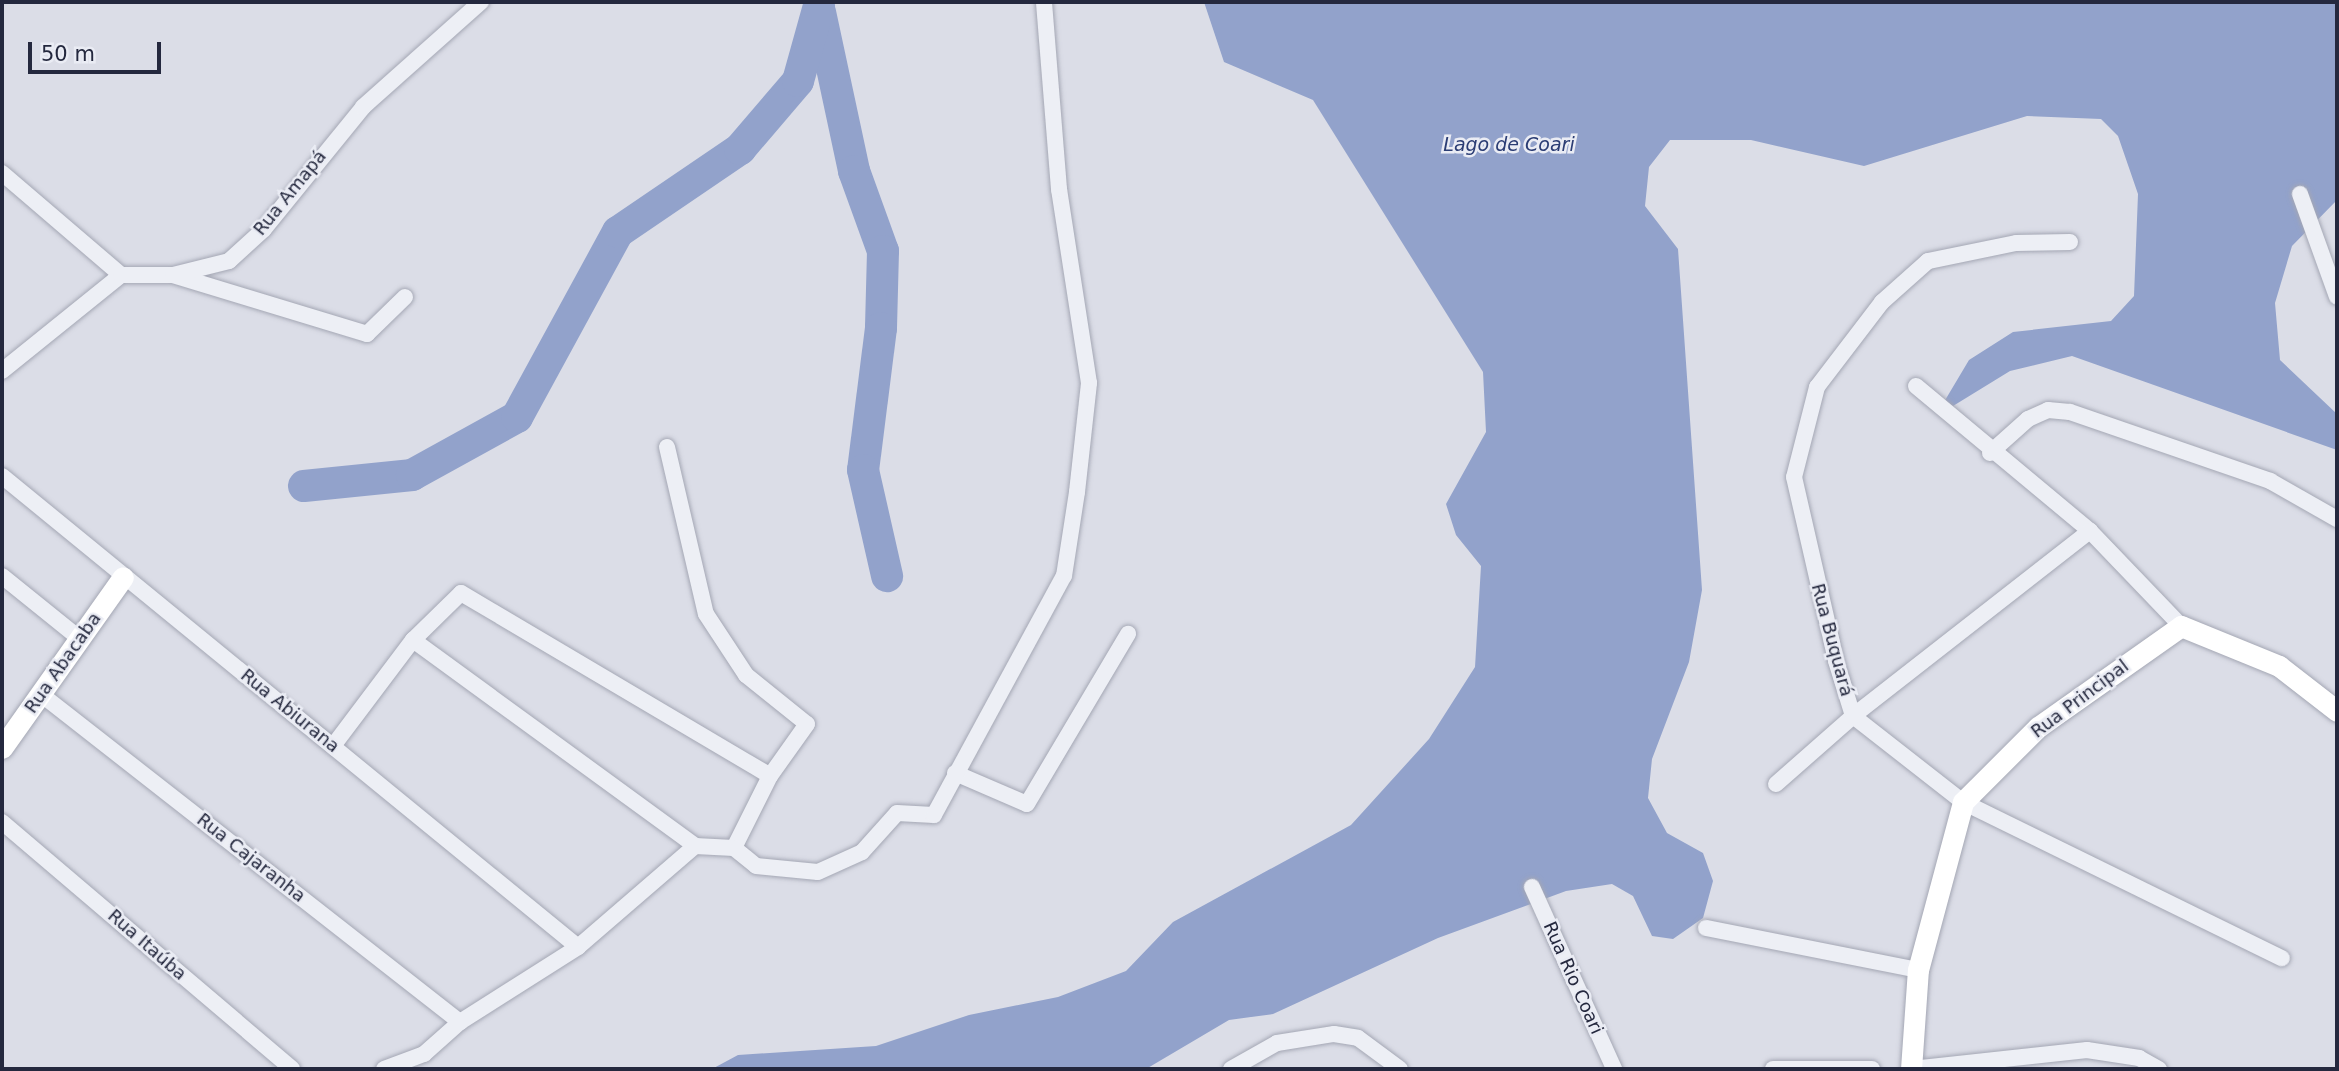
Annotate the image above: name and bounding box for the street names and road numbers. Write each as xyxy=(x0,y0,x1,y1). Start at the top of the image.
street label: Rua Amapá xyxy=(249,146,331,240)
street label: Rua Buquará xyxy=(1807,581,1857,699)
street label: Rua Abacaba xyxy=(20,608,106,718)
street label: Rua Principal xyxy=(2027,655,2133,743)
street label: Rua Abiurana xyxy=(236,665,344,757)
street label: Rua Cajaranha xyxy=(192,809,310,907)
street label: Rua Itaúba xyxy=(103,905,191,985)
street label: Rua Rio Coari xyxy=(1539,918,1607,1038)

